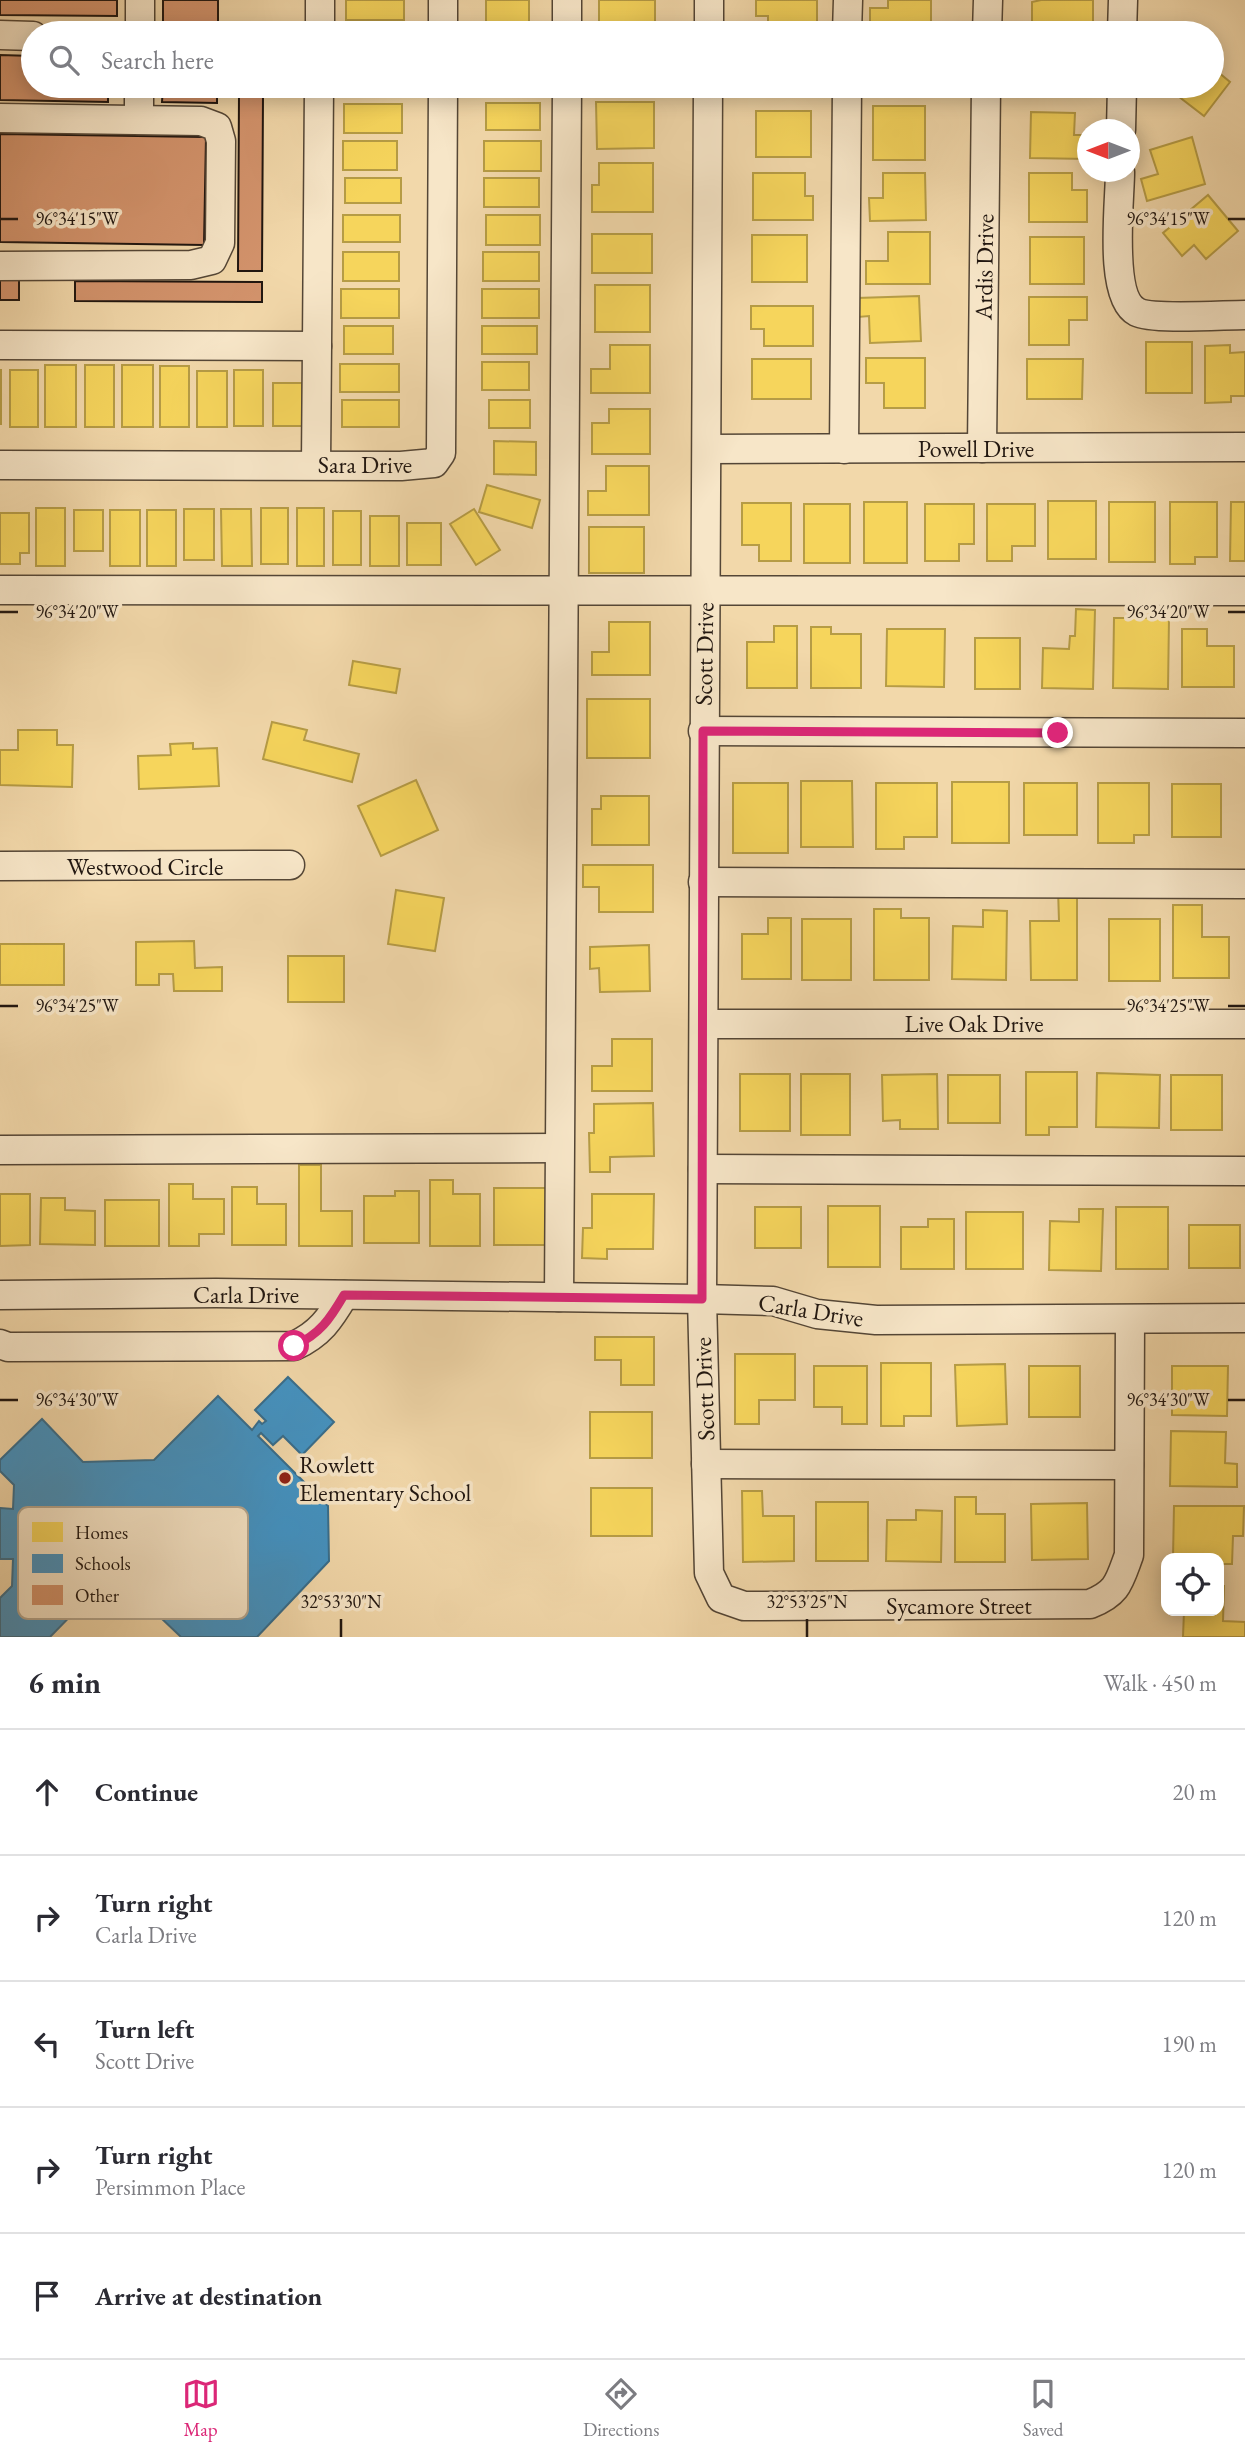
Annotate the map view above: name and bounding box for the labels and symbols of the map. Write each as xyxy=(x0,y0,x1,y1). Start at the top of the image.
north arrow xyxy=(1077,119,1140,182)
text: 96°34'15"W xyxy=(35,207,119,230)
text: 96°34'15"W xyxy=(1126,207,1210,230)
street label: Ardis Drive xyxy=(968,214,1000,321)
street label: Powell Drive xyxy=(918,433,1034,464)
street label: Sara Drive xyxy=(318,449,412,480)
text: 96°34'20"W xyxy=(35,600,119,623)
text: 96°34'20"W xyxy=(1126,600,1210,623)
street label: Scott Drive xyxy=(688,602,720,706)
route end xyxy=(1042,717,1073,748)
street label: Westwood Circle xyxy=(67,851,223,882)
text: 96°34'25"W xyxy=(35,994,119,1017)
text: 96°34'25"W xyxy=(1126,994,1210,1017)
street label: Live Oak Drive xyxy=(904,1008,1044,1039)
street label: Carla Drive xyxy=(193,1279,299,1310)
street label: Carla Drive xyxy=(756,1286,866,1334)
route start xyxy=(278,1330,309,1361)
street label: Scott Drive xyxy=(687,1337,721,1441)
text: 96°34'30"W xyxy=(35,1388,119,1411)
text: 96°34'30"W xyxy=(1126,1388,1210,1411)
place label: Rowlett Elementary School xyxy=(299,1449,471,1508)
marker: Rowlett Elementary School xyxy=(277,1470,293,1486)
legend xyxy=(18,1507,248,1619)
text: Homes xyxy=(75,1520,128,1545)
text: Schools xyxy=(75,1551,131,1576)
text: Other xyxy=(75,1583,120,1608)
text: 32°53'30"N xyxy=(301,1590,382,1613)
text: 32°53'25"N xyxy=(767,1590,848,1613)
street label: Sycamore Street xyxy=(886,1590,1032,1621)

